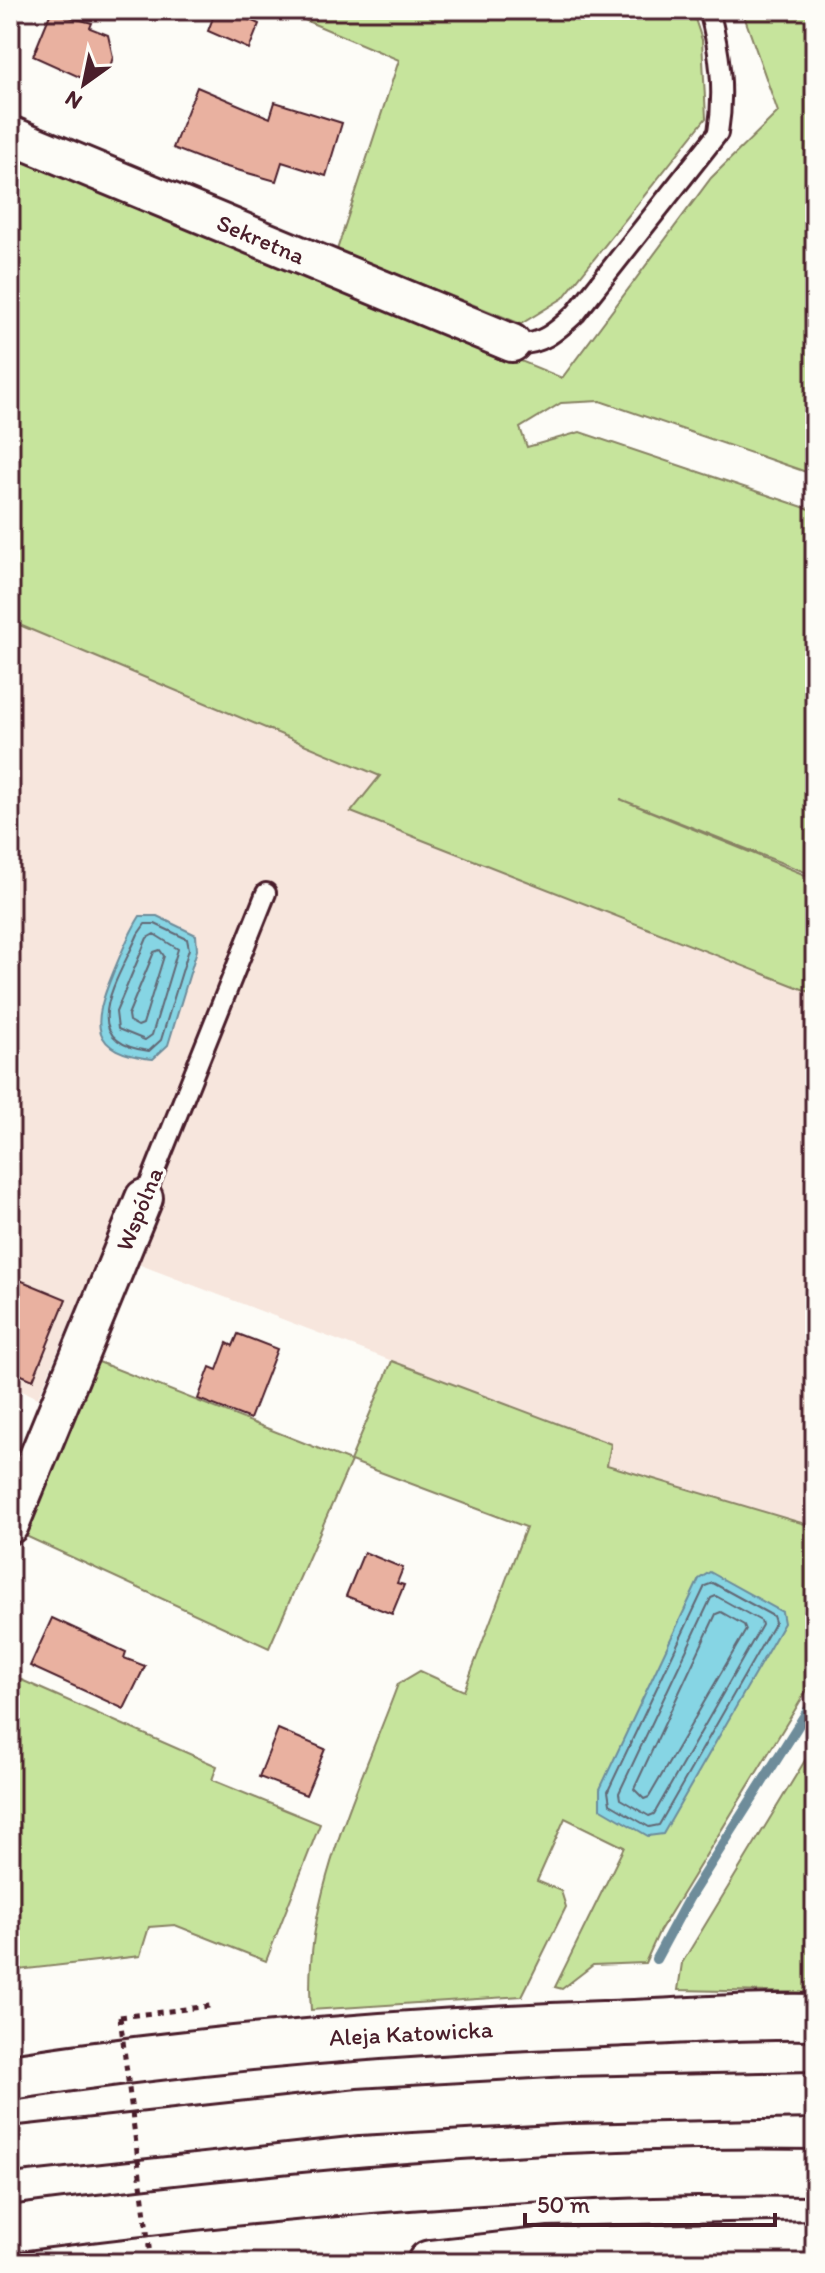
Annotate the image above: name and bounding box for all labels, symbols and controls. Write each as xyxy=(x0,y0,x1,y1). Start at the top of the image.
north arrow xyxy=(44,44,124,124)
text: N xyxy=(60,85,87,116)
street label: Sekretna xyxy=(213,208,310,271)
street label: Wspólna xyxy=(109,1162,169,1255)
street label: Aleja Katowicka xyxy=(328,2014,494,2052)
scale bar xyxy=(525,2177,775,2227)
text: 50 m xyxy=(537,2190,590,2219)

